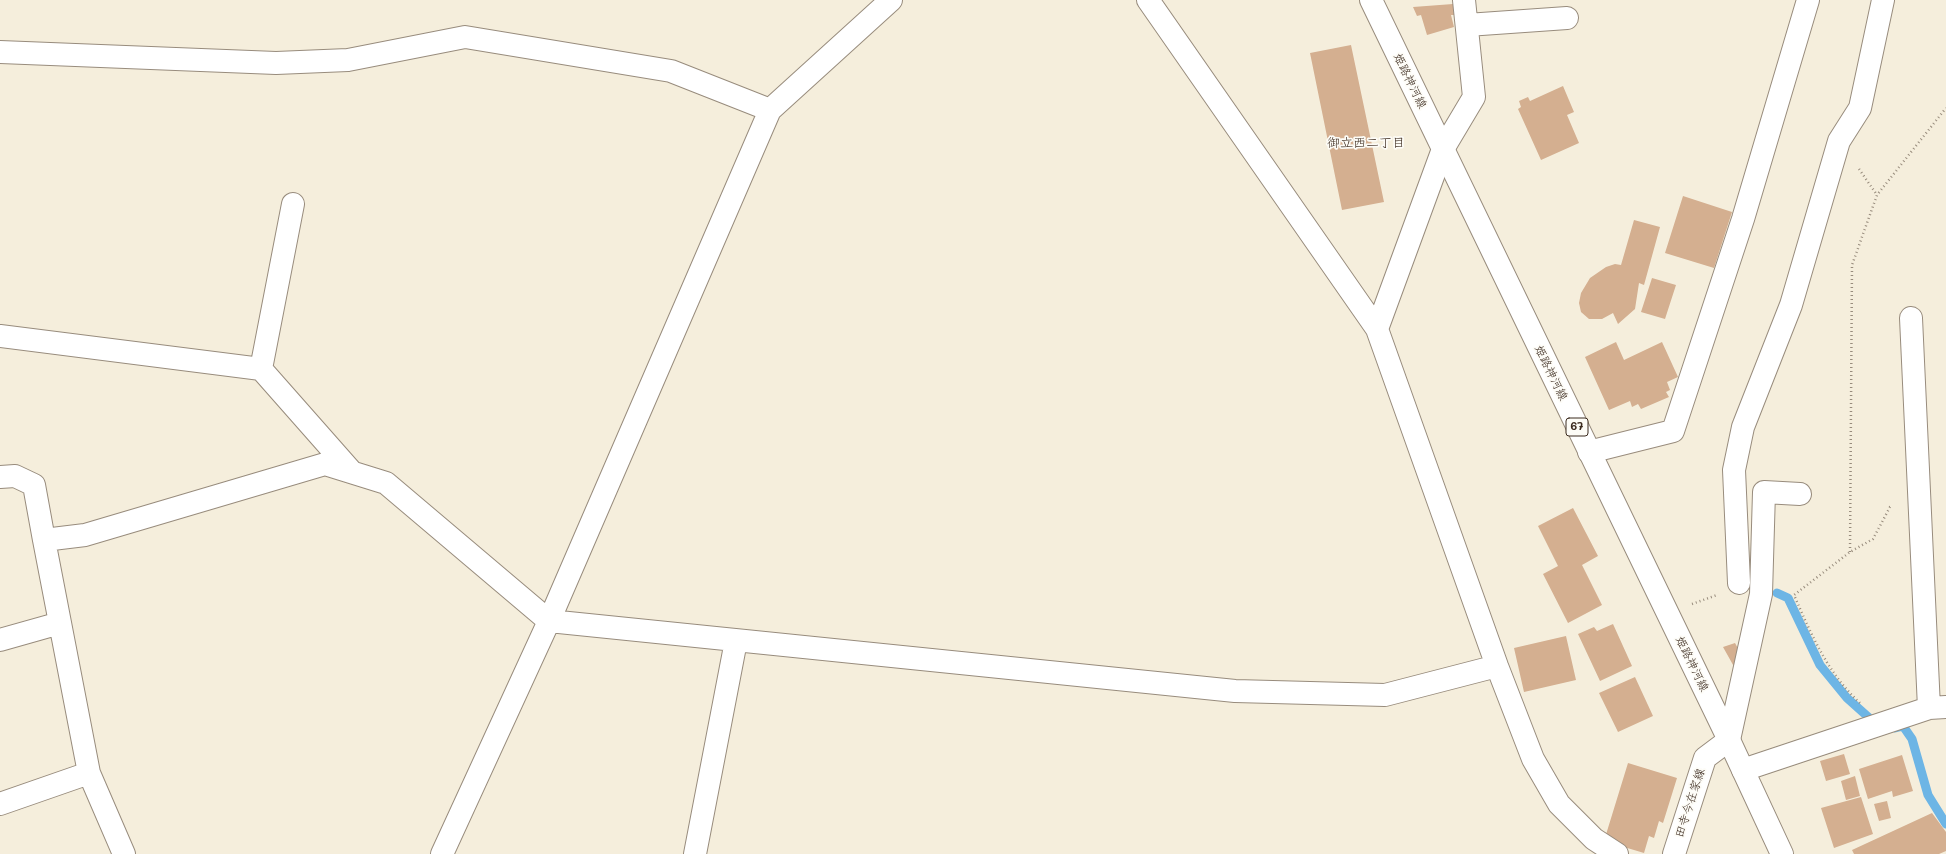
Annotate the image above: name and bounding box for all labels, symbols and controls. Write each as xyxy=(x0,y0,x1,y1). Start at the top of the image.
street label: 姫路神河線 xyxy=(1390,51,1430,111)
district label: 御立西二丁目 xyxy=(1327,135,1405,151)
street label: 姫路神河線 xyxy=(1531,343,1571,403)
road number: 67 xyxy=(1566,418,1588,436)
street label: 姫路神河線 xyxy=(1672,634,1712,694)
street label: 田寺今在家線 xyxy=(1672,767,1708,839)

